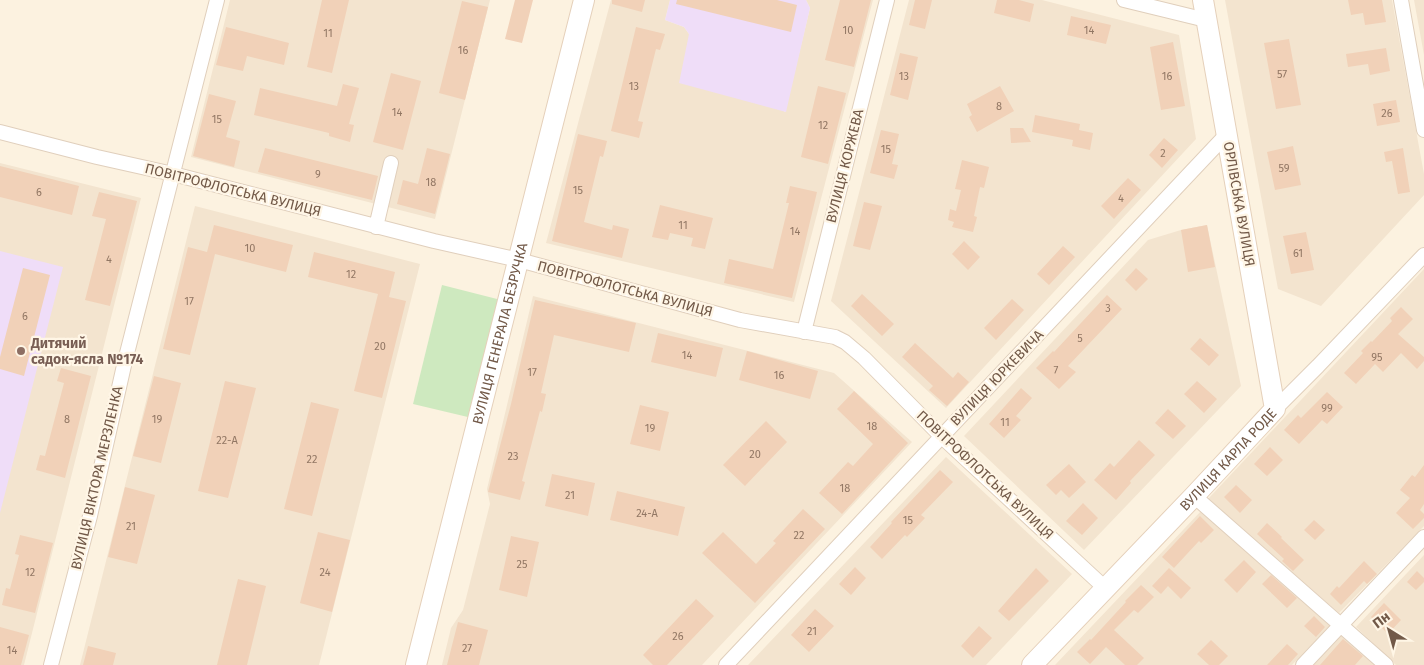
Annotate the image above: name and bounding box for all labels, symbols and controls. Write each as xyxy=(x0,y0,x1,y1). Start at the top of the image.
house number: 10 xyxy=(843,24,853,37)
house number: 14 xyxy=(1084,24,1094,37)
house number: 11 xyxy=(323,27,333,40)
house number: 16 xyxy=(458,44,468,57)
house number: 57 xyxy=(1277,68,1287,81)
house number: 13 xyxy=(899,70,909,83)
house number: 16 xyxy=(1162,70,1172,83)
house number: 13 xyxy=(629,80,639,93)
house number: 8 xyxy=(996,100,1002,113)
house number: 14 xyxy=(392,106,402,119)
street label: ВУЛИЦЯ КОРЖЕВА xyxy=(823,107,867,225)
house number: 26 xyxy=(1381,107,1393,120)
house number: 15 xyxy=(212,113,223,126)
house number: 12 xyxy=(818,119,828,132)
street label: ОРЛІВСЬКА ВУЛИЦЯ xyxy=(1220,140,1258,268)
house number: 15 xyxy=(881,143,892,156)
house number: 2 xyxy=(1160,147,1166,160)
street label: ПОВІТРОФЛОТСЬКА ВУЛИЦЯ xyxy=(143,160,323,220)
house number: 59 xyxy=(1278,162,1290,175)
house number: 9 xyxy=(315,168,321,181)
house number: 18 xyxy=(426,176,436,189)
house number: 15 xyxy=(573,184,584,197)
house number: 6 xyxy=(36,186,42,199)
house number: 4 xyxy=(1118,192,1124,205)
house number: 11 xyxy=(678,219,688,232)
house number: 14 xyxy=(790,225,800,238)
street label: ВУЛИЦЯ ГЕНЕРАЛА БЕЗРУЧКА xyxy=(469,241,531,426)
house number: 10 xyxy=(245,242,255,255)
house number: 61 xyxy=(1293,247,1303,260)
house number: 4 xyxy=(106,253,112,266)
street label: ПОВІТРОФЛОТСЬКА ВУЛИЦЯ xyxy=(535,257,715,321)
house number: 12 xyxy=(346,268,356,281)
house number: 17 xyxy=(184,295,194,308)
house number: 3 xyxy=(1105,302,1111,315)
house number: 6 xyxy=(22,310,28,323)
street label: ВУЛИЦЯ ЮРКЕВИЧА xyxy=(947,326,1047,430)
house number: 5 xyxy=(1077,332,1083,345)
place label: Дитячий садок-ясла №174 xyxy=(30,335,144,368)
house number: 20 xyxy=(374,340,386,353)
marker: Дитячий садок-ясла №174 xyxy=(15,345,27,357)
house number: 14 xyxy=(682,349,692,362)
house number: 95 xyxy=(1371,351,1383,364)
house number: 7 xyxy=(1054,364,1059,377)
house number: 17 xyxy=(527,366,537,379)
house number: 16 xyxy=(774,369,784,382)
street label: ВУЛИЦЯ ВІКТОРА МЕРЗЛЕНКА xyxy=(68,385,126,571)
house number: 99 xyxy=(1321,402,1333,415)
street label: ВУЛИЦЯ КАРЛА РОДЕ xyxy=(1176,405,1280,514)
street label: ПОВІТРОФЛОТСЬКА ВУЛИЦЯ xyxy=(913,407,1057,543)
house number: 8 xyxy=(64,413,70,426)
house number: 19 xyxy=(152,413,162,426)
house number: 11 xyxy=(1000,416,1010,429)
house number: 18 xyxy=(867,420,877,433)
house number: 19 xyxy=(645,422,655,435)
house number: 22-А xyxy=(216,434,238,447)
house number: 20 xyxy=(749,448,761,461)
house number: 23 xyxy=(508,450,518,463)
house number: 22 xyxy=(307,453,317,466)
house number: 18 xyxy=(840,482,850,495)
house number: 21 xyxy=(565,489,575,502)
house number: 24-А xyxy=(636,507,659,520)
house number: 15 xyxy=(903,514,914,527)
house number: 21 xyxy=(126,520,136,533)
house number: 22 xyxy=(794,529,804,542)
house number: 25 xyxy=(517,558,528,571)
house number: 12 xyxy=(25,566,35,579)
house number: 24 xyxy=(320,566,331,579)
north arrow xyxy=(1364,605,1414,655)
text: Пн xyxy=(1369,608,1394,632)
house number: 21 xyxy=(807,625,817,638)
house number: 26 xyxy=(672,630,684,643)
house number: 27 xyxy=(462,642,472,655)
house number: 14 xyxy=(7,644,17,657)

